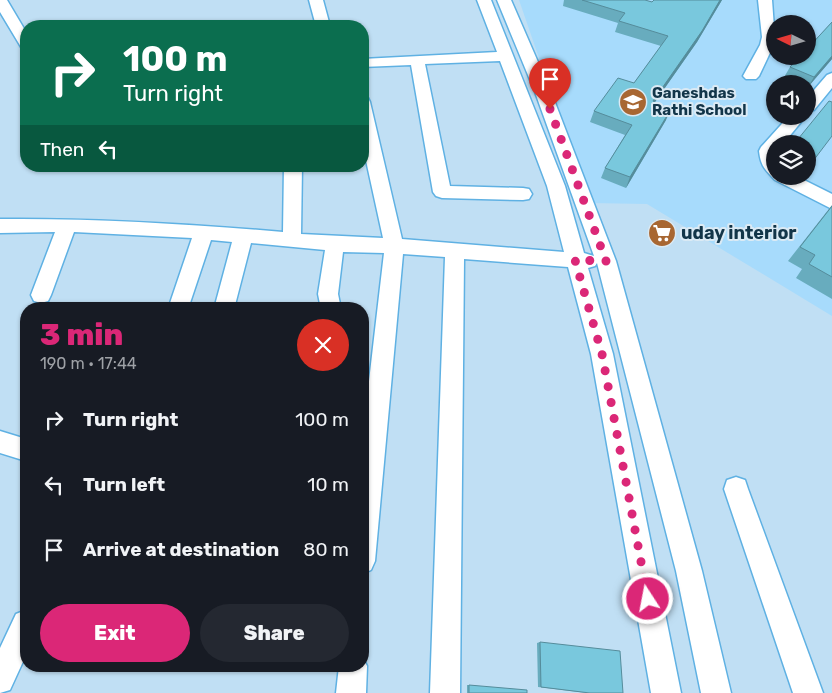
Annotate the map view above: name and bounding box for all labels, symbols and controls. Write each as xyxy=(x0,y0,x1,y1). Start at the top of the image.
north arrow xyxy=(766,15,816,65)
map controls xyxy=(766,15,816,185)
text: 100 m xyxy=(123,38,228,80)
icon: right xyxy=(40,40,105,105)
pin xyxy=(529,58,571,109)
icon: arrive xyxy=(536,65,564,93)
button: sound xyxy=(766,75,816,125)
text: Turn right xyxy=(123,80,223,107)
place label: Ganeshdas Rathi School xyxy=(652,84,747,119)
school or university icon: Ganeshdas Rathi School xyxy=(618,87,648,117)
icon: left xyxy=(94,135,122,163)
button: layers xyxy=(766,135,816,185)
text: Then xyxy=(40,138,84,161)
supermarket icon: uday interior xyxy=(647,218,677,248)
place label: uday interior xyxy=(681,222,797,244)
text: 3 min xyxy=(40,317,123,353)
button: close xyxy=(297,319,349,371)
text: 190 m · 17:44 xyxy=(40,354,137,373)
icon: right xyxy=(40,406,68,434)
text: Turn right xyxy=(83,408,178,431)
text: 100 m xyxy=(295,408,349,431)
icon: left xyxy=(40,471,68,499)
text: Turn left xyxy=(83,473,165,496)
text: 10 m xyxy=(307,473,349,496)
icon: arrive xyxy=(40,536,68,564)
text: Arrive at destination xyxy=(83,538,279,561)
text: 80 m xyxy=(303,538,349,561)
position arrow xyxy=(621,572,673,624)
button: Exit xyxy=(40,604,190,662)
button: Share xyxy=(200,604,349,662)

